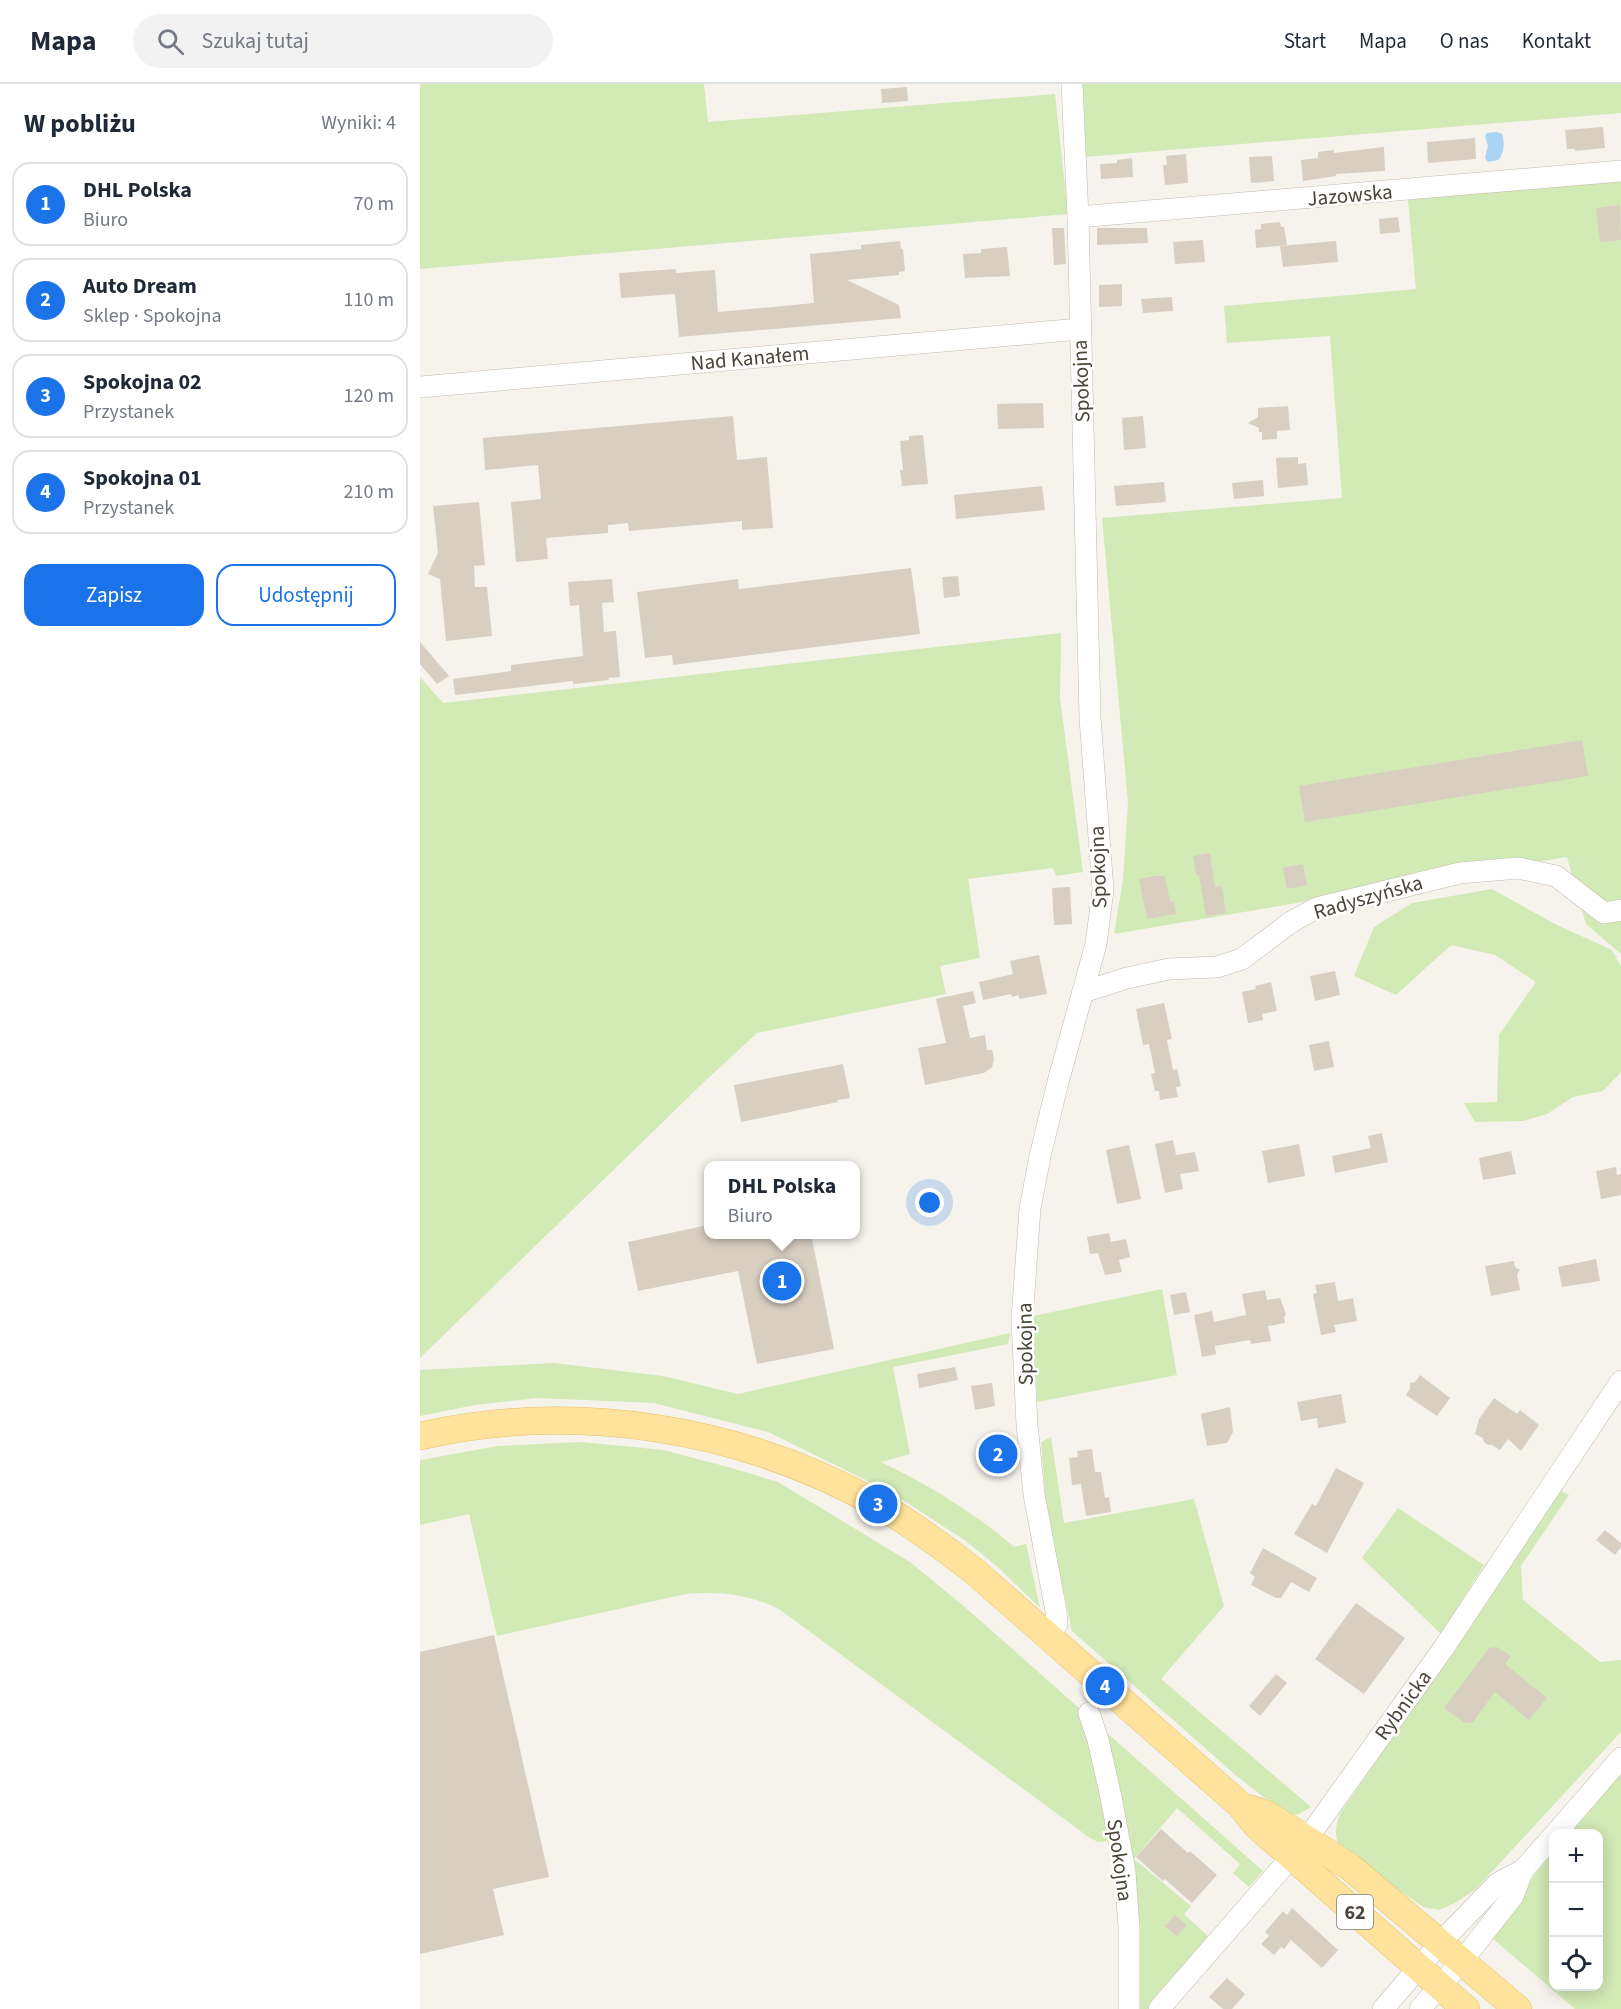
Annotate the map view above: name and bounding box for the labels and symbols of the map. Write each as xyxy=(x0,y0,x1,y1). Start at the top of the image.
street label: Jazowska xyxy=(1306,176,1394,214)
street label: Nad Kanałem xyxy=(689,338,811,378)
street label: Spokojna xyxy=(1065,339,1097,423)
street label: Spokojna xyxy=(1082,825,1114,909)
street label: Radyszyńska xyxy=(1310,867,1426,927)
your location xyxy=(915,1188,944,1217)
pin: 1 xyxy=(762,1258,802,1304)
street label: Spokojna xyxy=(1009,1302,1041,1386)
pin: 2 xyxy=(978,1432,1018,1476)
pin: 3 xyxy=(858,1482,898,1526)
pin: 4 xyxy=(1086,1664,1124,1708)
street label: Rybnicka xyxy=(1367,1664,1439,1746)
street label: Spokojna xyxy=(1099,1817,1141,1903)
road number: 62 xyxy=(1337,1895,1373,1929)

